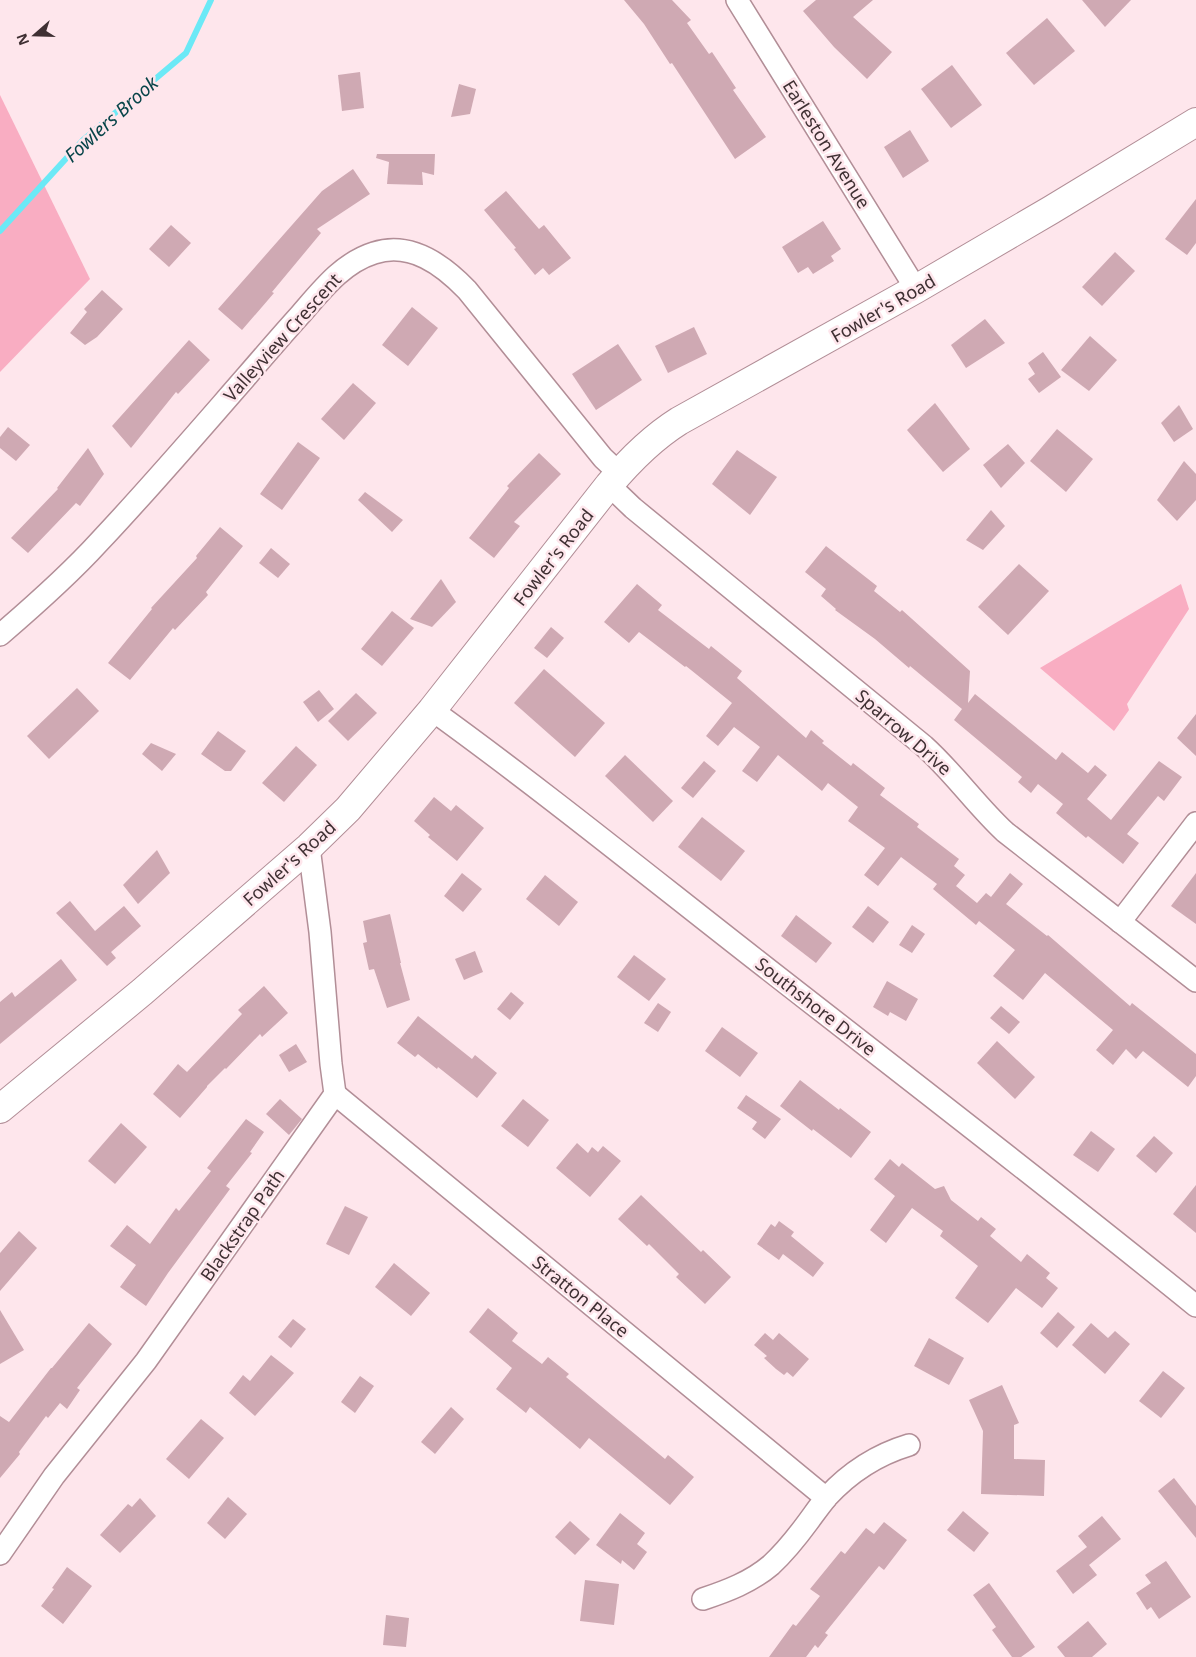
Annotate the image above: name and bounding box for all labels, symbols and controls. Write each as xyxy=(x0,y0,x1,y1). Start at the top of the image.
north arrow xyxy=(10,10,60,60)
text: N xyxy=(11,31,33,48)
water label: Fowlers Brook xyxy=(59,70,164,168)
street label: Earleston Avenue xyxy=(778,75,876,213)
street label: Valleyview Crescent xyxy=(218,267,346,406)
street label: Fowler's Road xyxy=(826,268,940,348)
street label: Fowler's Road xyxy=(508,503,598,611)
street label: Sparrow Drive xyxy=(851,684,957,780)
street label: Fowler's Road xyxy=(237,815,341,911)
street label: Southshore Drive xyxy=(751,951,881,1061)
street label: Blackstrap Path xyxy=(194,1164,290,1286)
street label: Stratton Place xyxy=(528,1250,634,1342)

